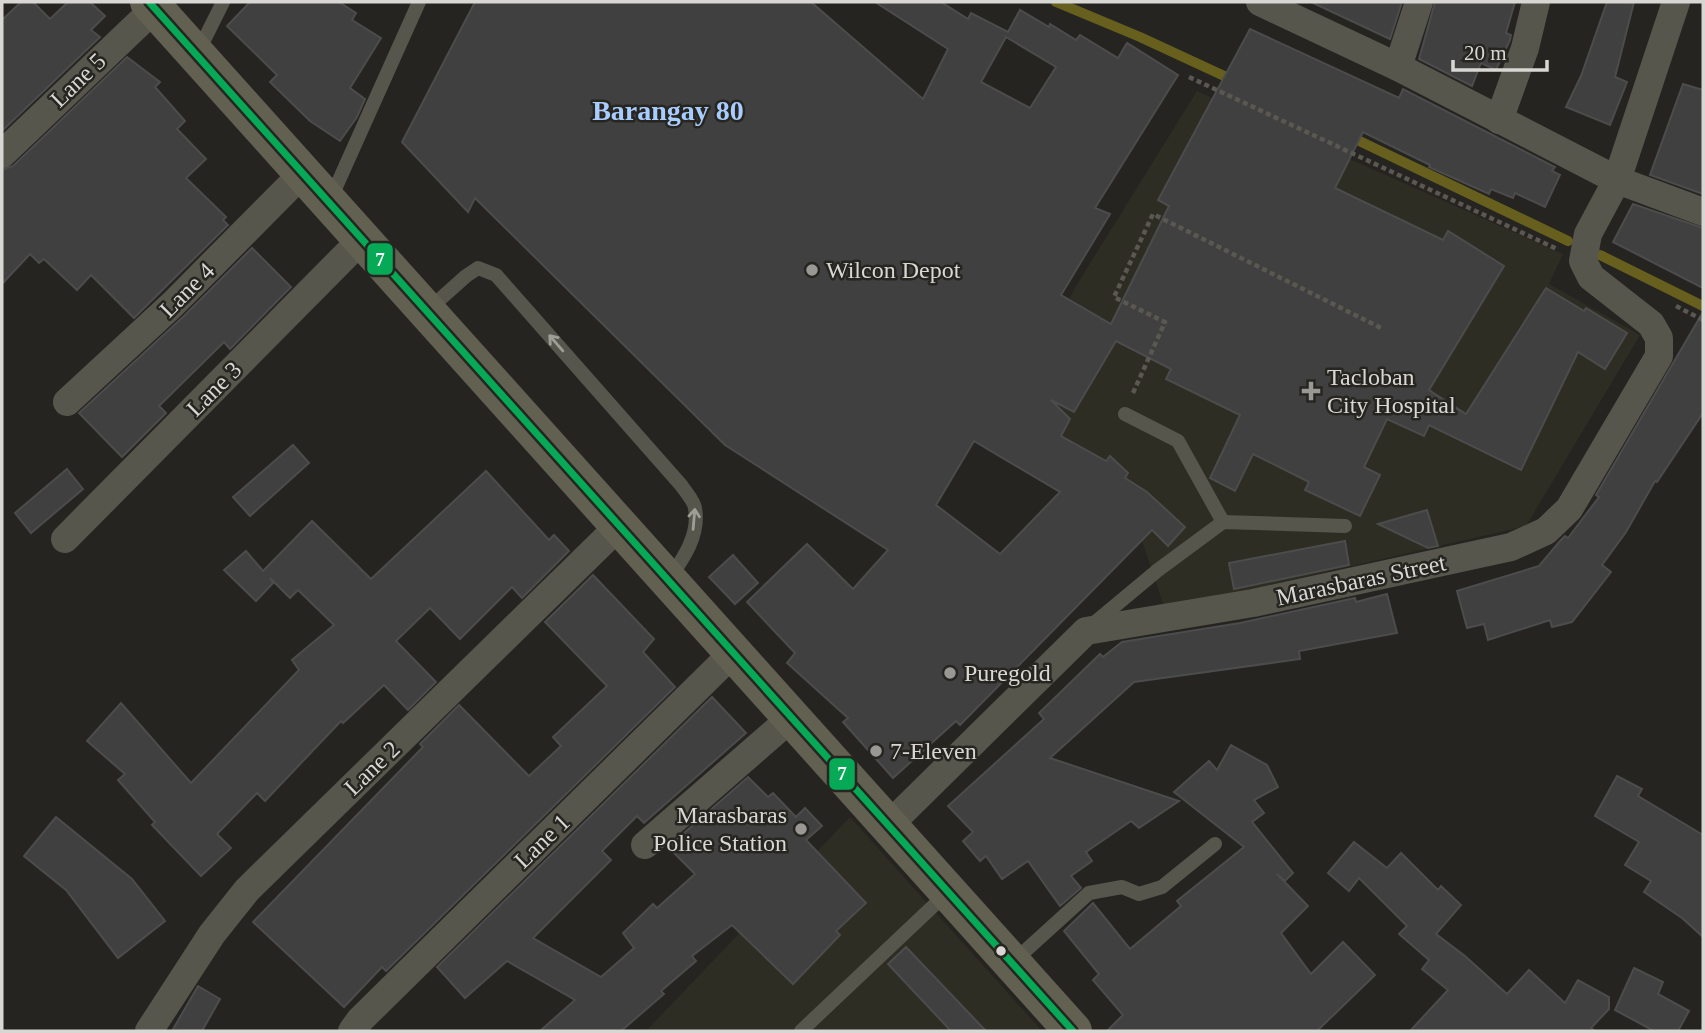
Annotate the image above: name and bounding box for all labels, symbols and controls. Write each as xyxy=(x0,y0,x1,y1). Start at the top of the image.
scale bar xyxy=(1453,28,1548,72)
text: 20 m xyxy=(1464,41,1507,65)
street label: Lane 5 xyxy=(45,48,111,112)
district label: Barangay 80 xyxy=(592,95,744,126)
line badge: 7 xyxy=(366,242,394,276)
text: 7 xyxy=(375,249,385,270)
street label: Lane 4 xyxy=(154,257,220,323)
place label: Wilcon Depot xyxy=(826,257,961,283)
marker: Wilcon Depot xyxy=(804,262,820,278)
one-way arrow xyxy=(548,334,564,352)
street label: Lane 3 xyxy=(181,356,247,422)
place label: Tacloban City Hospital xyxy=(1327,364,1456,418)
marker: Tacloban City Hospital xyxy=(1301,381,1321,401)
one-way arrow xyxy=(688,508,701,531)
street label: Marasbaras Street xyxy=(1274,549,1448,611)
place label: Puregold xyxy=(964,660,1051,686)
marker: Puregold xyxy=(942,665,958,681)
street label: Lane 2 xyxy=(339,736,405,800)
place label: 7-Eleven xyxy=(890,738,977,764)
marker: 7-Eleven xyxy=(868,743,884,759)
line badge: 7 xyxy=(828,757,856,791)
text: 7 xyxy=(837,763,847,784)
place label: Marasbaras Police Station xyxy=(653,802,787,856)
street label: Lane 1 xyxy=(509,809,575,873)
marker: Marasbaras Police Station xyxy=(793,821,809,837)
unlabelled marker xyxy=(994,944,1008,958)

